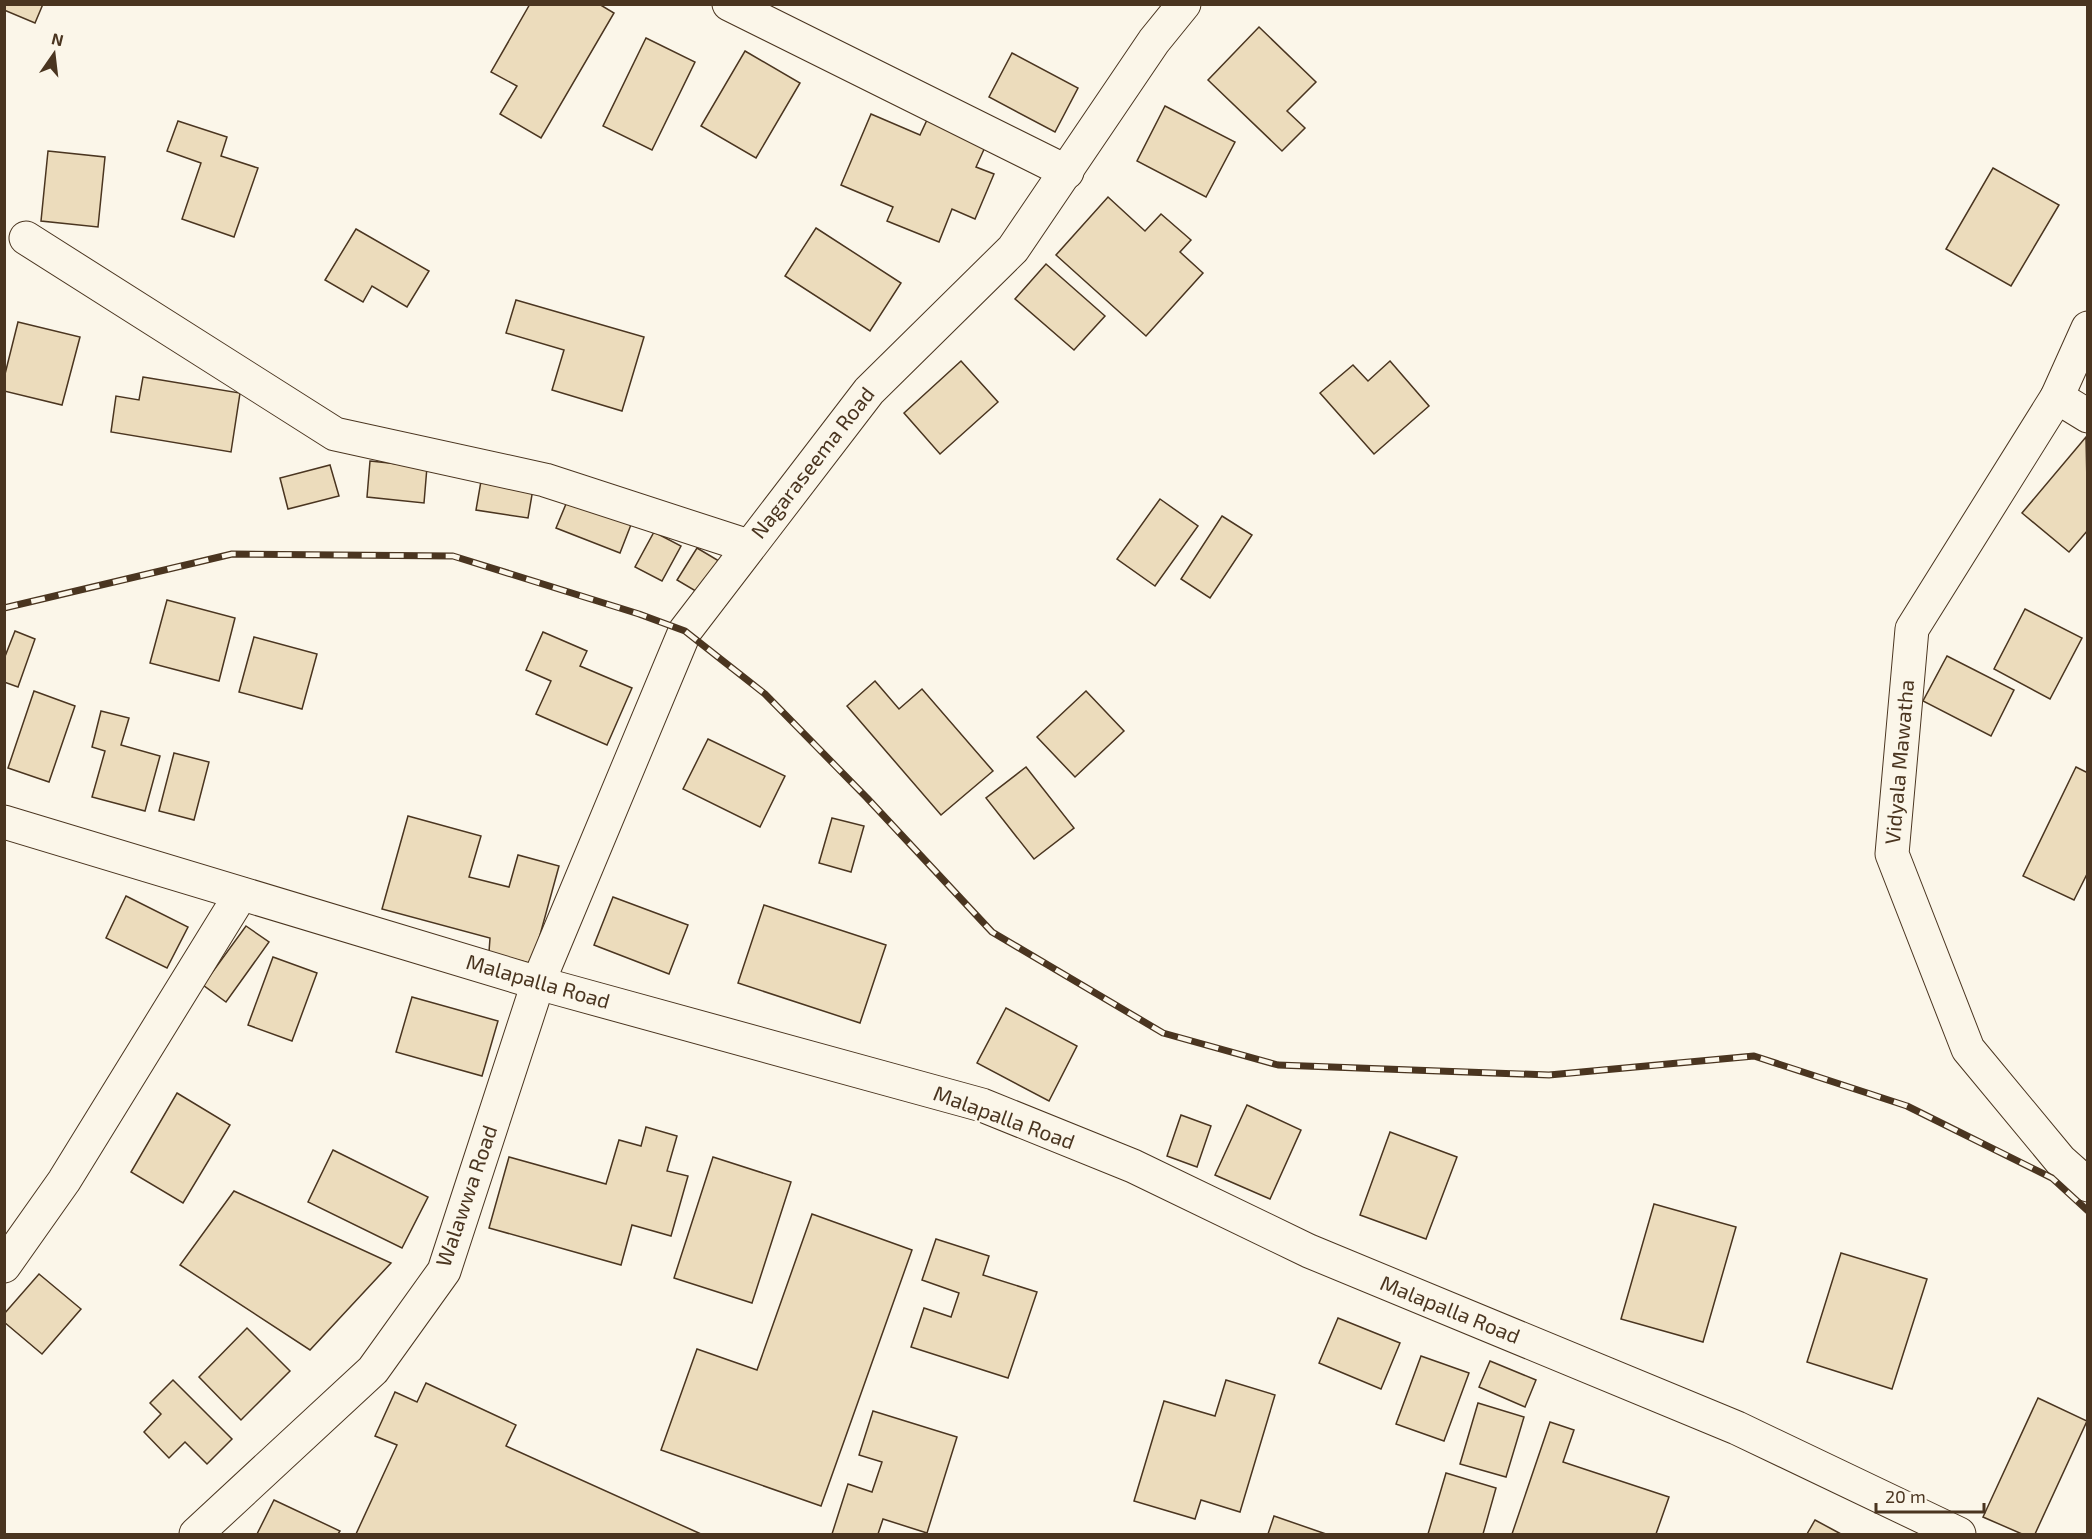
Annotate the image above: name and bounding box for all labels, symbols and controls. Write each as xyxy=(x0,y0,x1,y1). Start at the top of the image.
north arrow xyxy=(24,24,84,84)
text: N xyxy=(50,28,66,50)
street label: Nagaraseema Road xyxy=(745,381,879,543)
street label: Vidyala Mawatha xyxy=(1879,678,1918,845)
street label: Malapalla Road xyxy=(464,948,613,1013)
street label: Malapalla Road xyxy=(930,1079,1079,1154)
street label: Walawwa Road xyxy=(430,1121,502,1270)
street label: Malapalla Road xyxy=(1377,1269,1524,1348)
scale bar xyxy=(1876,1476,1984,1514)
text: 20 m xyxy=(1885,1485,1926,1507)

